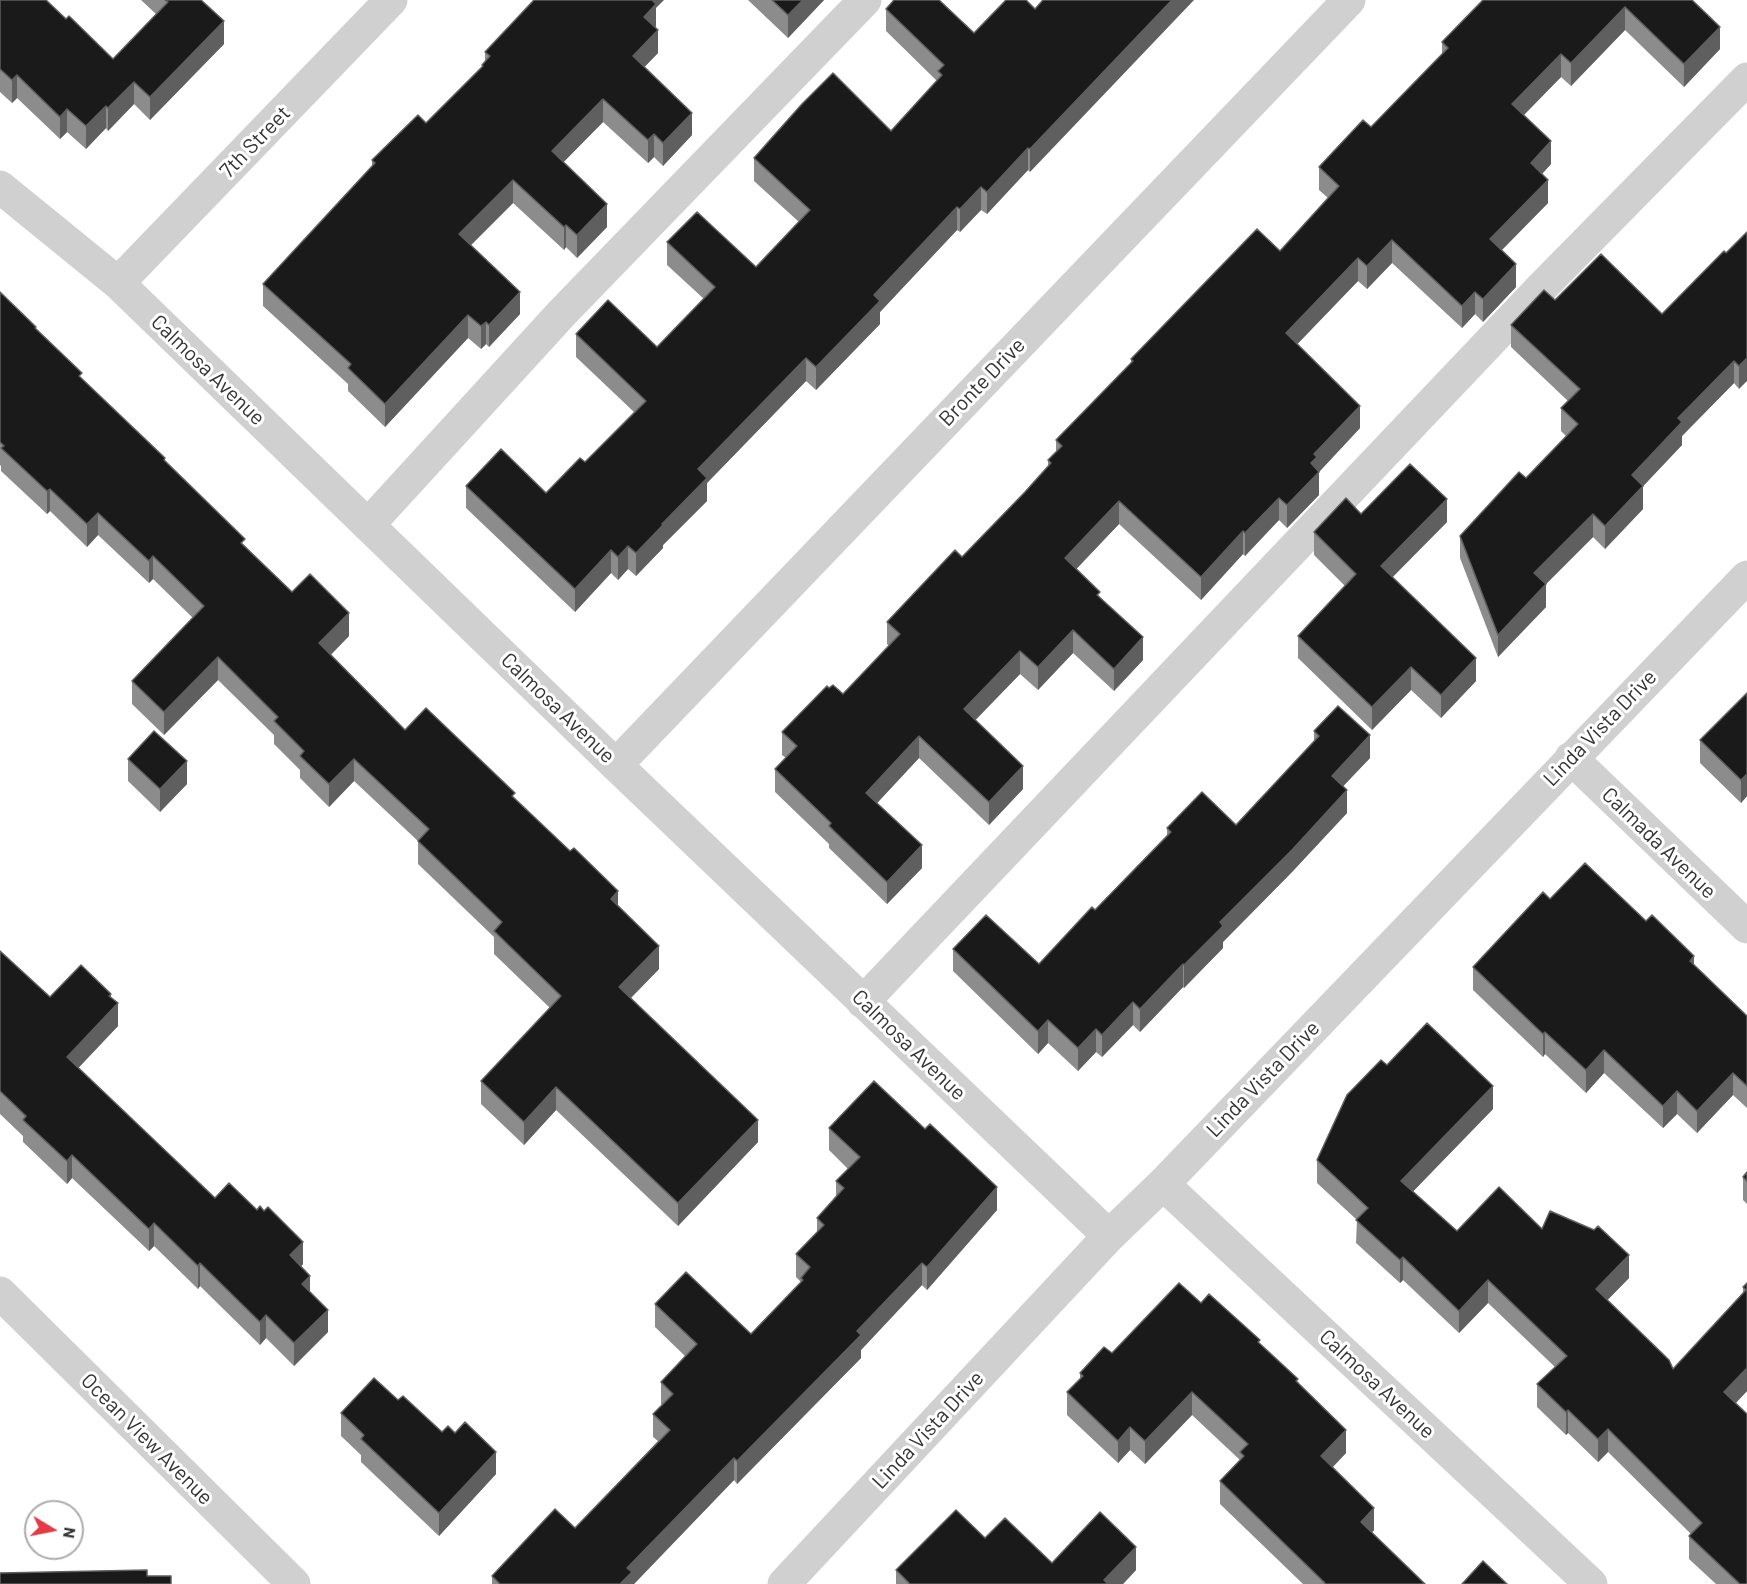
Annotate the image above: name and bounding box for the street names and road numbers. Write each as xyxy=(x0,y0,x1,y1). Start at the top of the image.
street label: 7th Street xyxy=(215,101,295,183)
street label: Calmosa Avenue xyxy=(146,309,270,431)
street label: Bronte Drive xyxy=(934,333,1030,431)
street label: Calmosa Avenue xyxy=(496,647,620,769)
street label: Linda Vista Drive xyxy=(1538,665,1662,791)
street label: Calmada Avenue xyxy=(1597,782,1721,904)
street label: Calmosa Avenue xyxy=(847,984,971,1106)
street label: Linda Vista Drive xyxy=(1201,1016,1325,1142)
street label: Calmosa Avenue xyxy=(1314,1324,1440,1444)
street label: Linda Vista Drive xyxy=(867,1366,989,1494)
street label: Ocean View Avenue xyxy=(76,1368,218,1510)

